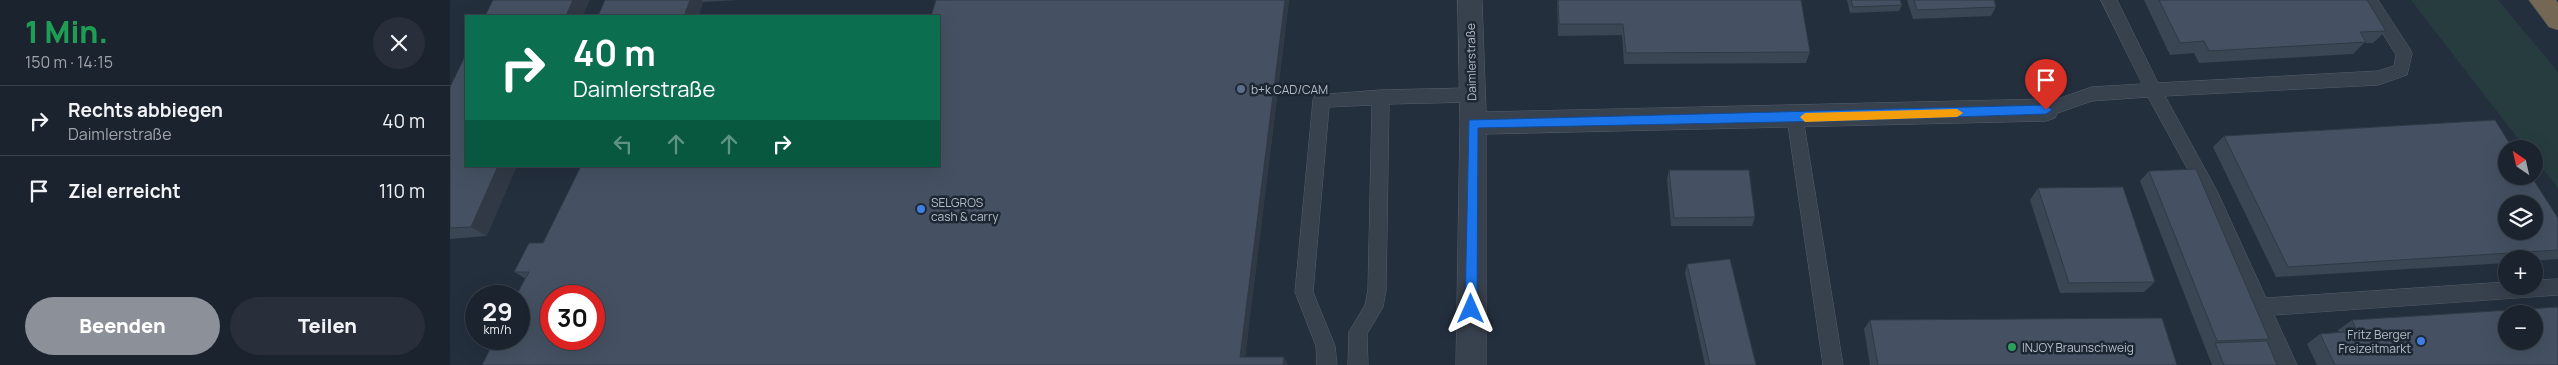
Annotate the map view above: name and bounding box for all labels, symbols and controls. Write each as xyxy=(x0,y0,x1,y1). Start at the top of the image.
text: 1 Min. xyxy=(25,11,108,52)
button: close xyxy=(373,17,425,69)
street label: Daimlerstraße xyxy=(1462,23,1480,101)
text: 40 m xyxy=(573,29,656,77)
icon: right xyxy=(490,35,555,100)
text: 150 m · 14:15 xyxy=(25,51,113,73)
pin xyxy=(2025,59,2067,110)
icon: arrive xyxy=(2032,66,2060,94)
text: Daimlerstraße xyxy=(573,74,715,104)
place label: b+k CAD/CAM xyxy=(1251,81,1328,98)
marker: b+k CAD/CAM xyxy=(1235,83,1247,95)
text: Rechts abbiegen xyxy=(68,97,223,123)
icon: right xyxy=(25,107,53,135)
text: 40 m xyxy=(382,108,425,134)
text: Daimlerstraße xyxy=(68,123,172,145)
icon: left xyxy=(609,130,637,158)
icon: ahead xyxy=(662,130,690,158)
icon: ahead xyxy=(715,130,743,158)
icon: right xyxy=(768,130,796,158)
north arrow xyxy=(2498,140,2542,185)
map controls xyxy=(2498,140,2543,350)
icon: arrive xyxy=(25,177,53,205)
text: Ziel erreicht xyxy=(68,178,181,204)
text: 110 m xyxy=(379,178,425,204)
place label: SELGROS cash & carry xyxy=(931,194,999,225)
button: layers xyxy=(2498,195,2543,240)
marker: SELGROS cash & carry xyxy=(915,203,927,215)
button: + xyxy=(2498,250,2543,295)
position arrow xyxy=(1444,282,1496,334)
speed limit sign: 30 xyxy=(540,285,605,350)
text: 29 xyxy=(482,294,513,329)
button: Beenden xyxy=(25,297,220,355)
button: Teilen xyxy=(230,297,425,355)
button: − xyxy=(2498,305,2543,350)
text: km/h xyxy=(484,321,511,338)
place label: Fritz Berger Freizeitmarkt xyxy=(2339,326,2412,357)
marker: Fritz Berger Freizeitmarkt xyxy=(2415,335,2427,347)
place label: INJOY Braunschweig xyxy=(2022,339,2134,356)
marker: INJOY Braunschweig xyxy=(2006,341,2018,353)

